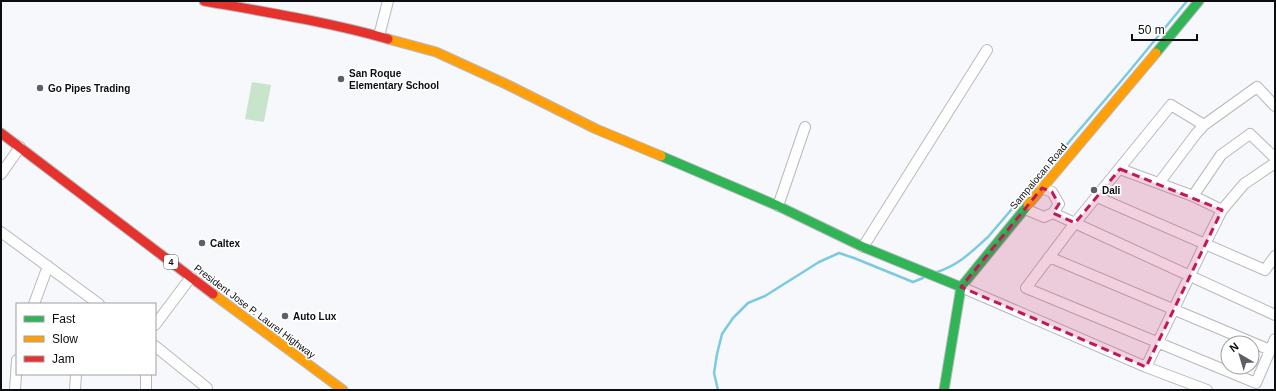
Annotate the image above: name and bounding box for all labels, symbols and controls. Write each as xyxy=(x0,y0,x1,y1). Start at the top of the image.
scale bar xyxy=(1132,16,1197,42)
text: 50 m xyxy=(1138,23,1165,37)
place label: San Roque Elementary School xyxy=(349,68,439,91)
marker: San Roque Elementary School xyxy=(336,74,346,84)
marker: Go Pipes Trading xyxy=(35,83,45,93)
place label: Go Pipes Trading xyxy=(48,83,130,94)
street label: Sampalocan Road xyxy=(1008,141,1069,211)
marker: Dali xyxy=(1089,185,1099,195)
place label: Dali xyxy=(1102,185,1121,196)
marker: Caltex xyxy=(197,238,207,248)
place label: Caltex xyxy=(210,238,240,249)
road number: 4 xyxy=(164,255,178,269)
street label: President Jose P. Laurel Highway xyxy=(192,262,317,361)
legend xyxy=(16,303,156,375)
marker: Auto Lux xyxy=(280,311,290,321)
place label: Auto Lux xyxy=(293,311,337,322)
text: Fast xyxy=(52,312,76,326)
text: Slow xyxy=(52,332,78,346)
north arrow xyxy=(1220,335,1260,375)
text: N xyxy=(1227,340,1241,354)
text: Jam xyxy=(52,352,75,366)

